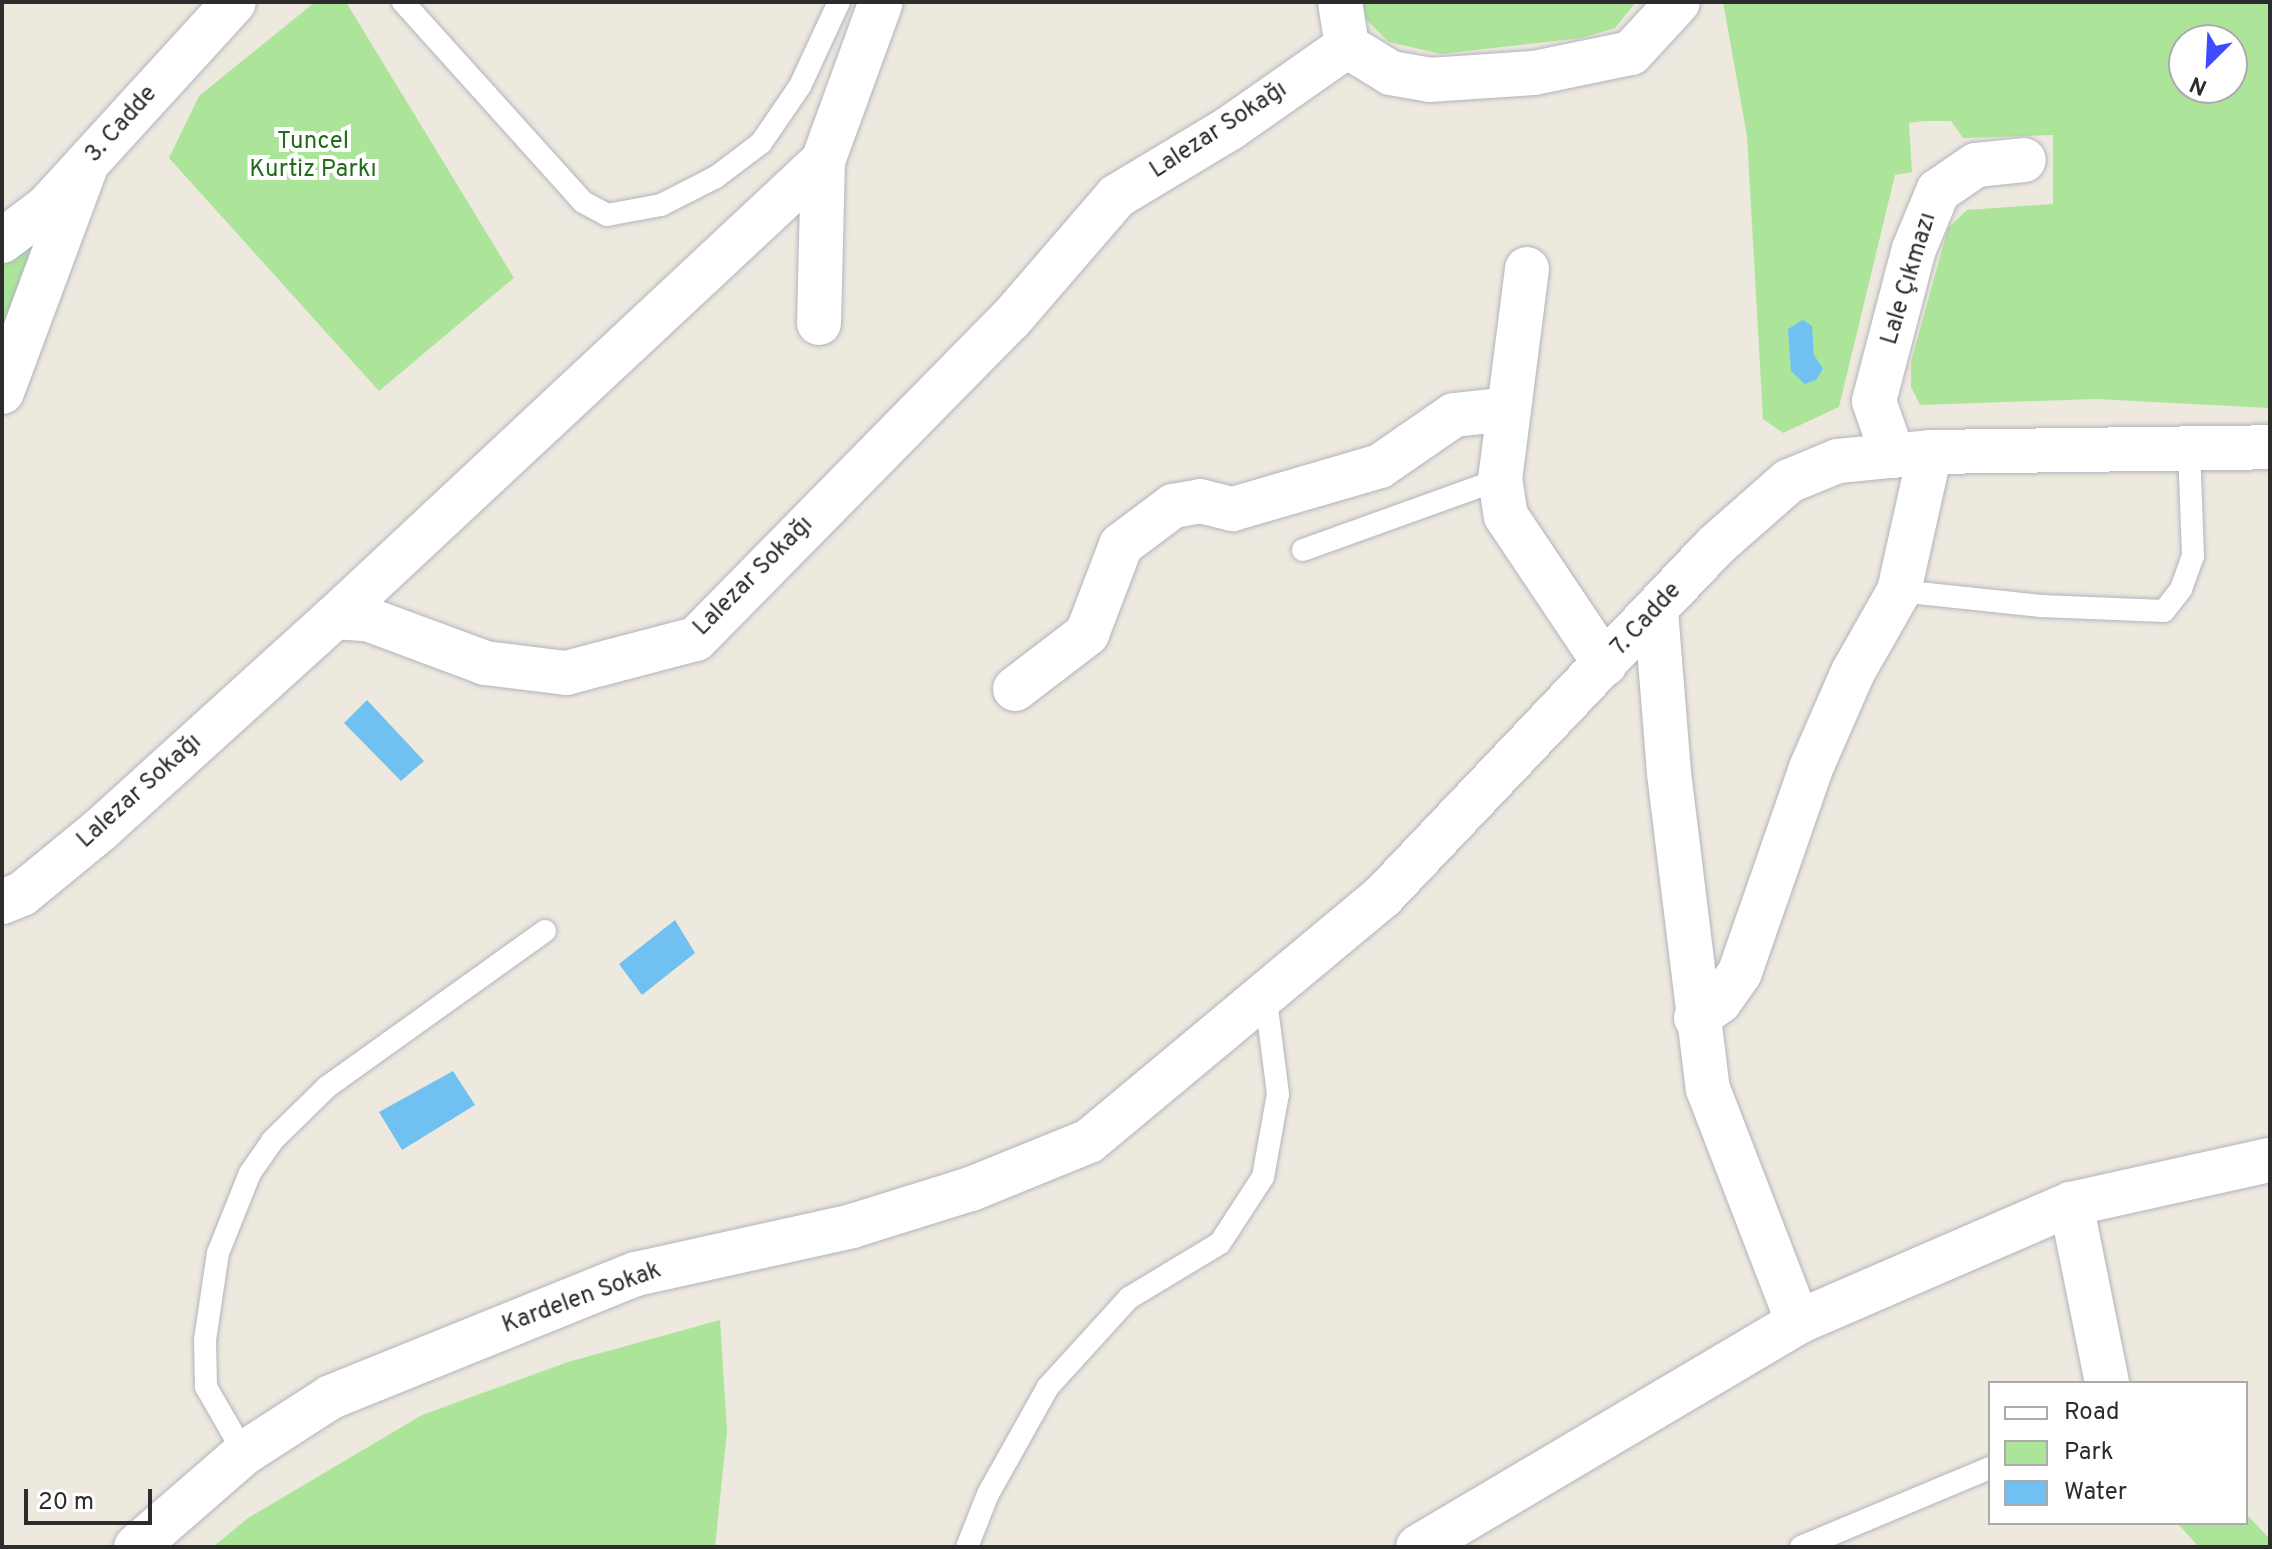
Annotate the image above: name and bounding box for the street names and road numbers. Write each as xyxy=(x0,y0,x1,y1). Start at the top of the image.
street label: Lalezar Sokağı xyxy=(1145,76,1293,186)
street label: 3. Cadde xyxy=(80,81,164,169)
street label: Lale Çıkmazı xyxy=(1876,209,1944,349)
street label: Lalezar Sokağı xyxy=(688,511,820,643)
street label: 7. Cadde xyxy=(1606,577,1688,663)
street label: Lalezar Sokağı xyxy=(72,729,208,855)
street label: Kardelen Sokak xyxy=(499,1257,665,1341)

